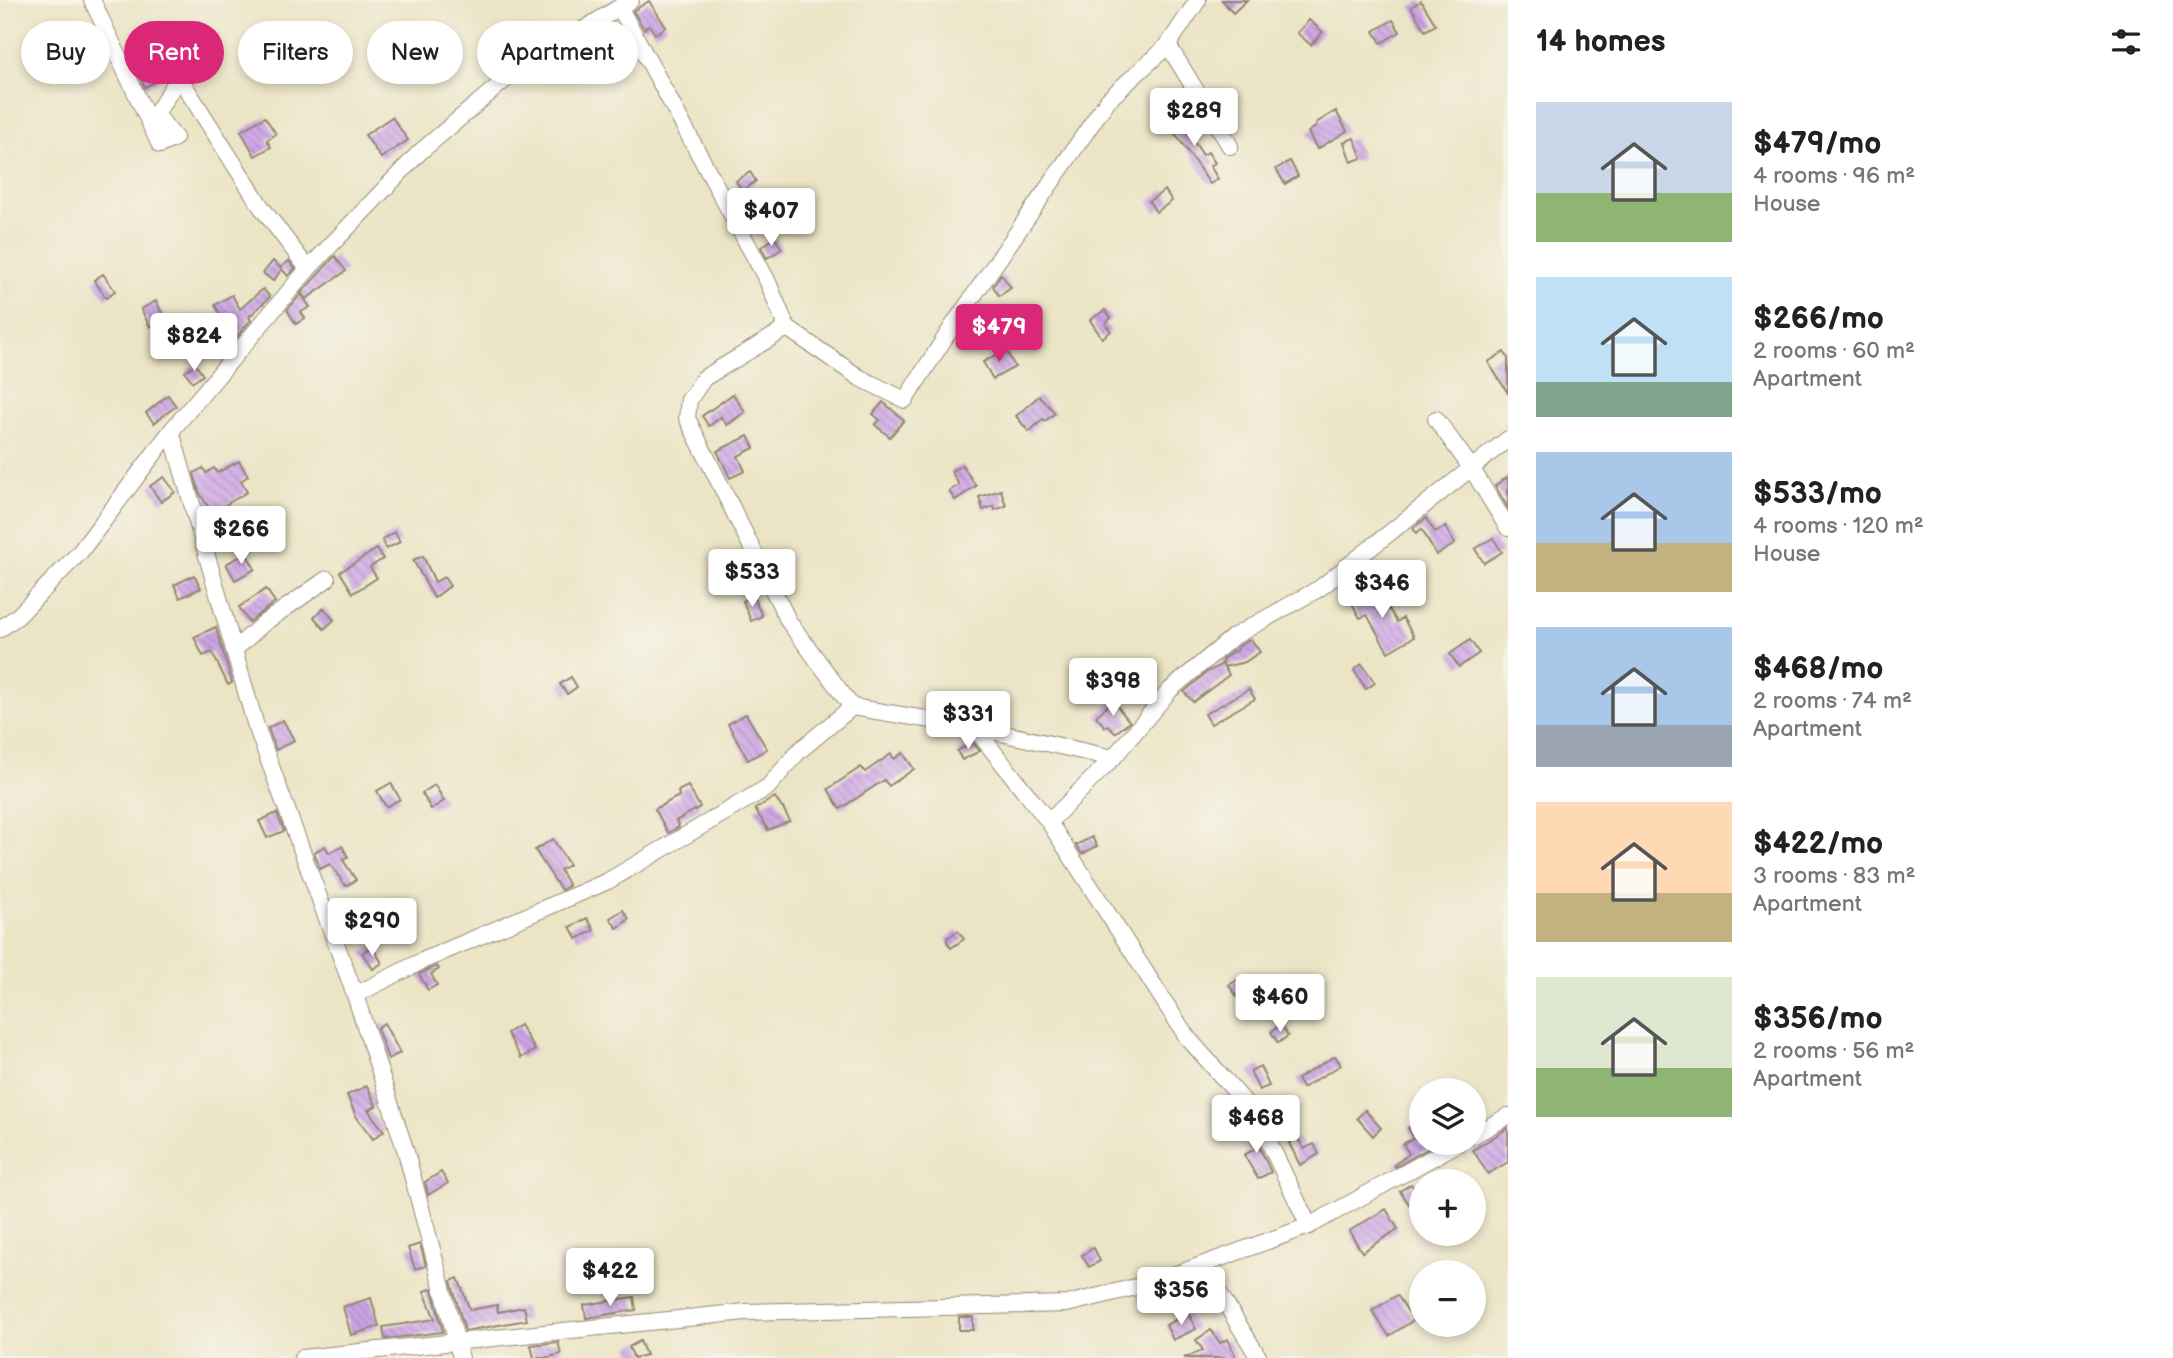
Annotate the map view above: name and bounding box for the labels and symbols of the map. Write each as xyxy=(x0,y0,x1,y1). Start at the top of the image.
pin: $289 xyxy=(1153,88,1235,148)
pin: $407 xyxy=(730,188,812,248)
pin: $479 xyxy=(958,304,1040,364)
pin: $824 xyxy=(153,314,235,373)
pin: $266 xyxy=(200,506,282,566)
pin: $533 xyxy=(711,550,793,609)
pin: $346 xyxy=(1341,560,1423,620)
pin: $398 xyxy=(1072,658,1154,718)
pin: $331 xyxy=(927,692,1009,751)
pin: $290 xyxy=(331,898,413,958)
pin: $460 xyxy=(1239,974,1321,1034)
pin: $468 xyxy=(1215,1096,1297,1155)
pin: $422 xyxy=(569,1248,651,1308)
pin: $356 xyxy=(1140,1268,1222,1327)

